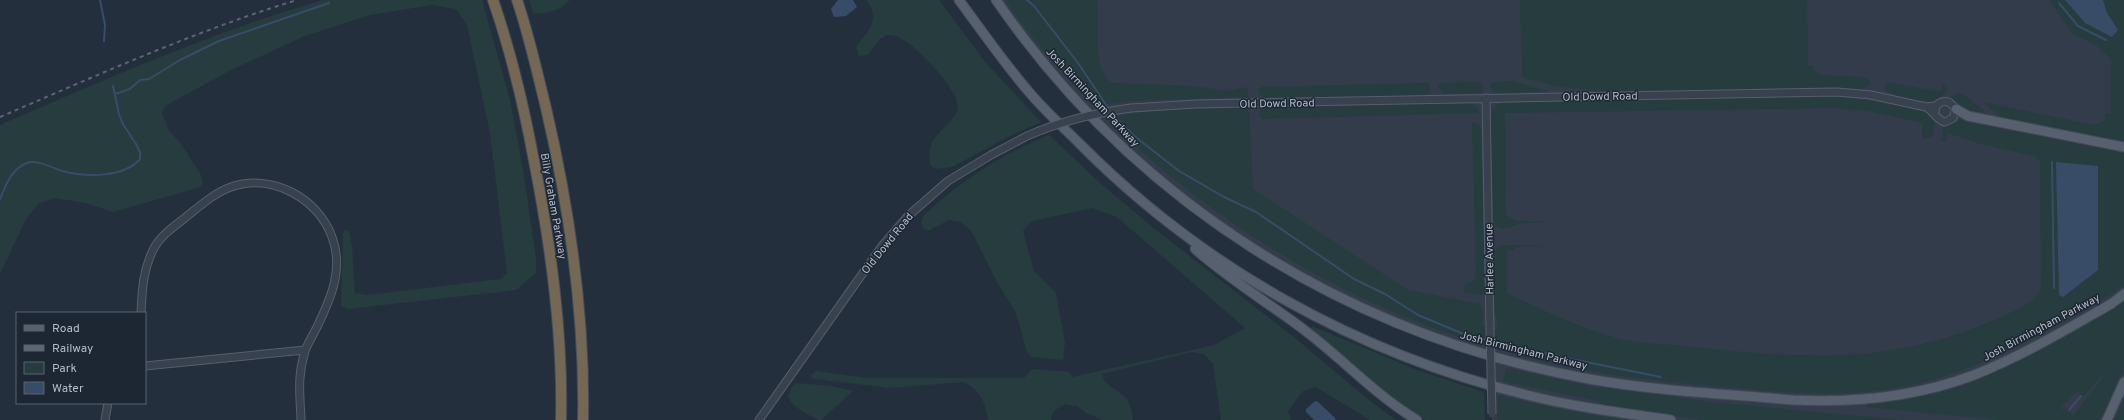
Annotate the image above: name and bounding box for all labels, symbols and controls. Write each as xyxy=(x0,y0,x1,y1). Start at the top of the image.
street label: Josh Birmingham Parkway xyxy=(1043,45,1142,150)
street label: Old Dowd Road xyxy=(1562,89,1638,105)
street label: Old Dowd Road xyxy=(1239,96,1315,112)
street label: Billy Graham Parkway xyxy=(537,152,569,261)
street label: Old Dowd Road xyxy=(859,210,917,277)
street label: Harlee Avenue xyxy=(1482,223,1498,295)
street label: Josh Birmingham Parkway xyxy=(1980,291,2103,365)
legend xyxy=(16,312,146,404)
text: Road xyxy=(52,321,80,337)
street label: Josh Birmingham Parkway xyxy=(1459,328,1589,374)
text: Railway xyxy=(52,341,93,357)
text: Park xyxy=(52,361,77,377)
text: Water xyxy=(52,381,84,397)

